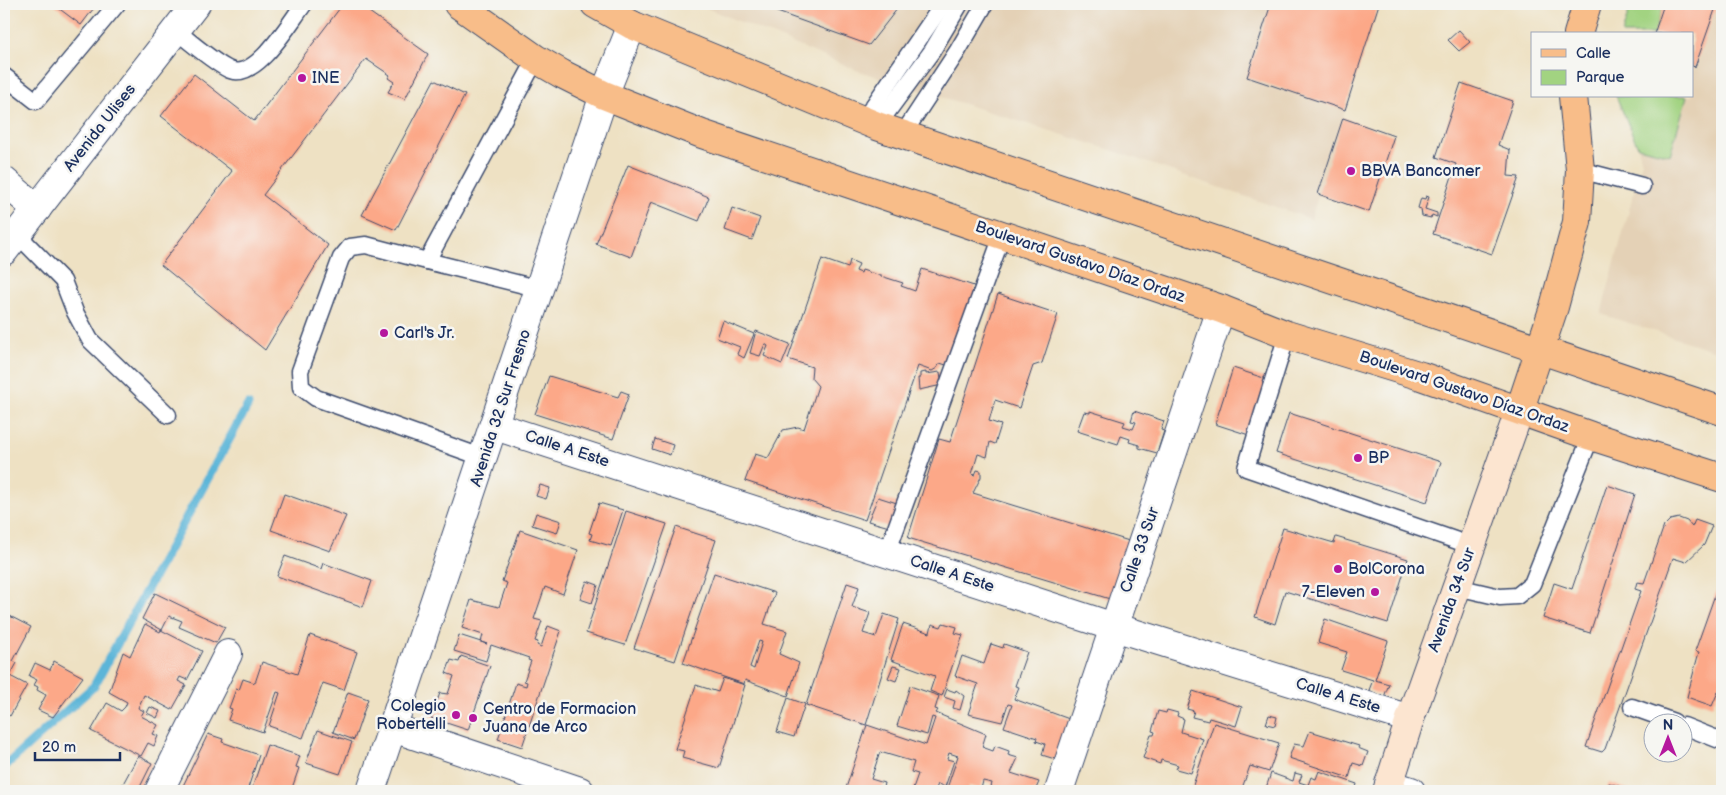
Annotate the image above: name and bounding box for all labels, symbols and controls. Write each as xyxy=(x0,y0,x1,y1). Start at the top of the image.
legend xyxy=(1531,32,1694,98)
text: Calle xyxy=(1576,44,1611,63)
text: Parque xyxy=(1576,68,1625,87)
place label: INE xyxy=(312,69,340,88)
marker: INE xyxy=(296,72,308,84)
street label: Avenida Ulises xyxy=(60,80,140,176)
place label: BBVA Bancomer xyxy=(1361,162,1480,181)
marker: BBVA Bancomer xyxy=(1345,165,1357,177)
street label: Boulevard Gustavo Díaz Ordaz xyxy=(973,217,1188,307)
place label: Carl's Jr. xyxy=(394,324,454,343)
marker: Carl's Jr. xyxy=(378,327,390,339)
street label: Avenida 32 Sur Fresno xyxy=(467,327,535,489)
street label: Boulevard Gustavo Díaz Ordaz xyxy=(1357,347,1572,437)
street label: Calle A Este xyxy=(522,426,612,472)
place label: BP xyxy=(1368,449,1389,468)
marker: BP xyxy=(1352,452,1364,464)
street label: Calle 33 Sur xyxy=(1116,504,1164,595)
street label: Avenida 34 Sur xyxy=(1424,545,1480,655)
street label: Calle A Este xyxy=(907,551,997,597)
place label: BolCorona xyxy=(1348,560,1425,579)
marker: BolCorona xyxy=(1332,563,1344,575)
place label: 7-Eleven xyxy=(1302,583,1365,602)
marker: 7-Eleven xyxy=(1369,586,1381,598)
street label: Calle A Este xyxy=(1293,674,1383,718)
place label: Colegio Robertelli xyxy=(376,697,446,734)
place label: Centro de Formacion Juana de Arco xyxy=(483,700,636,737)
marker: Colegio Robertelli xyxy=(450,709,462,721)
marker: Centro de Formacion Juana de Arco xyxy=(467,712,479,724)
north arrow xyxy=(1644,712,1694,762)
text: N xyxy=(1663,717,1673,734)
scale bar xyxy=(35,730,120,762)
text: 20 m xyxy=(42,738,76,757)

